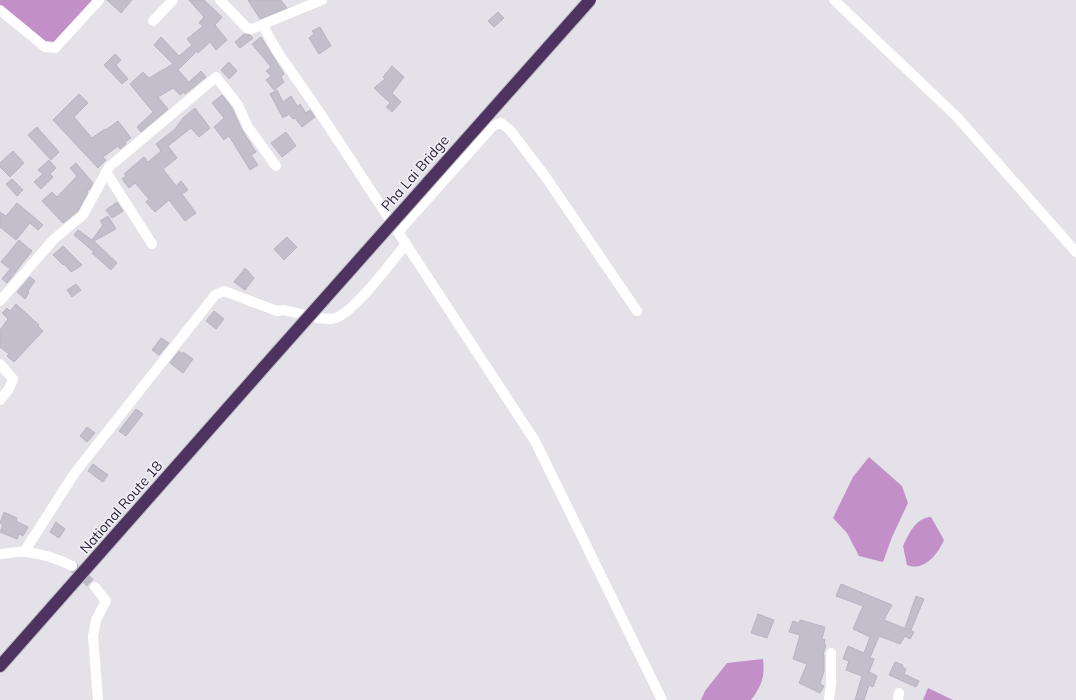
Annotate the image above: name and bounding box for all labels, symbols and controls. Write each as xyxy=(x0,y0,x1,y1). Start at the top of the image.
street label: Pha Lai Bridge xyxy=(377,131,453,215)
street label: National Route 18 xyxy=(76,457,166,557)

